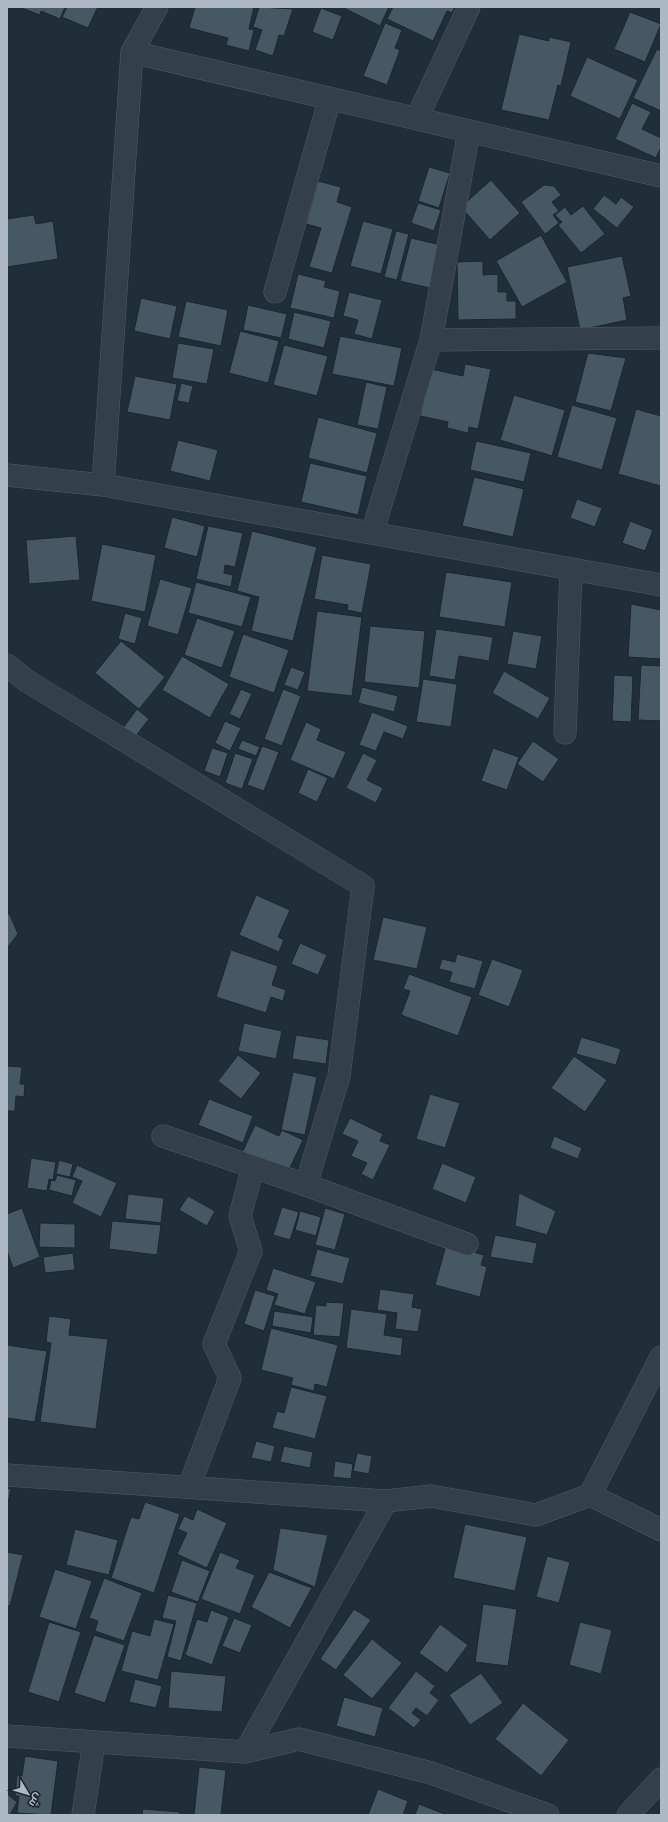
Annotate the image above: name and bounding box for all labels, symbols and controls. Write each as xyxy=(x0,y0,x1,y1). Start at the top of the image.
north arrow xyxy=(8,1774,48,1814)
text: ش xyxy=(25,1790,47,1811)

